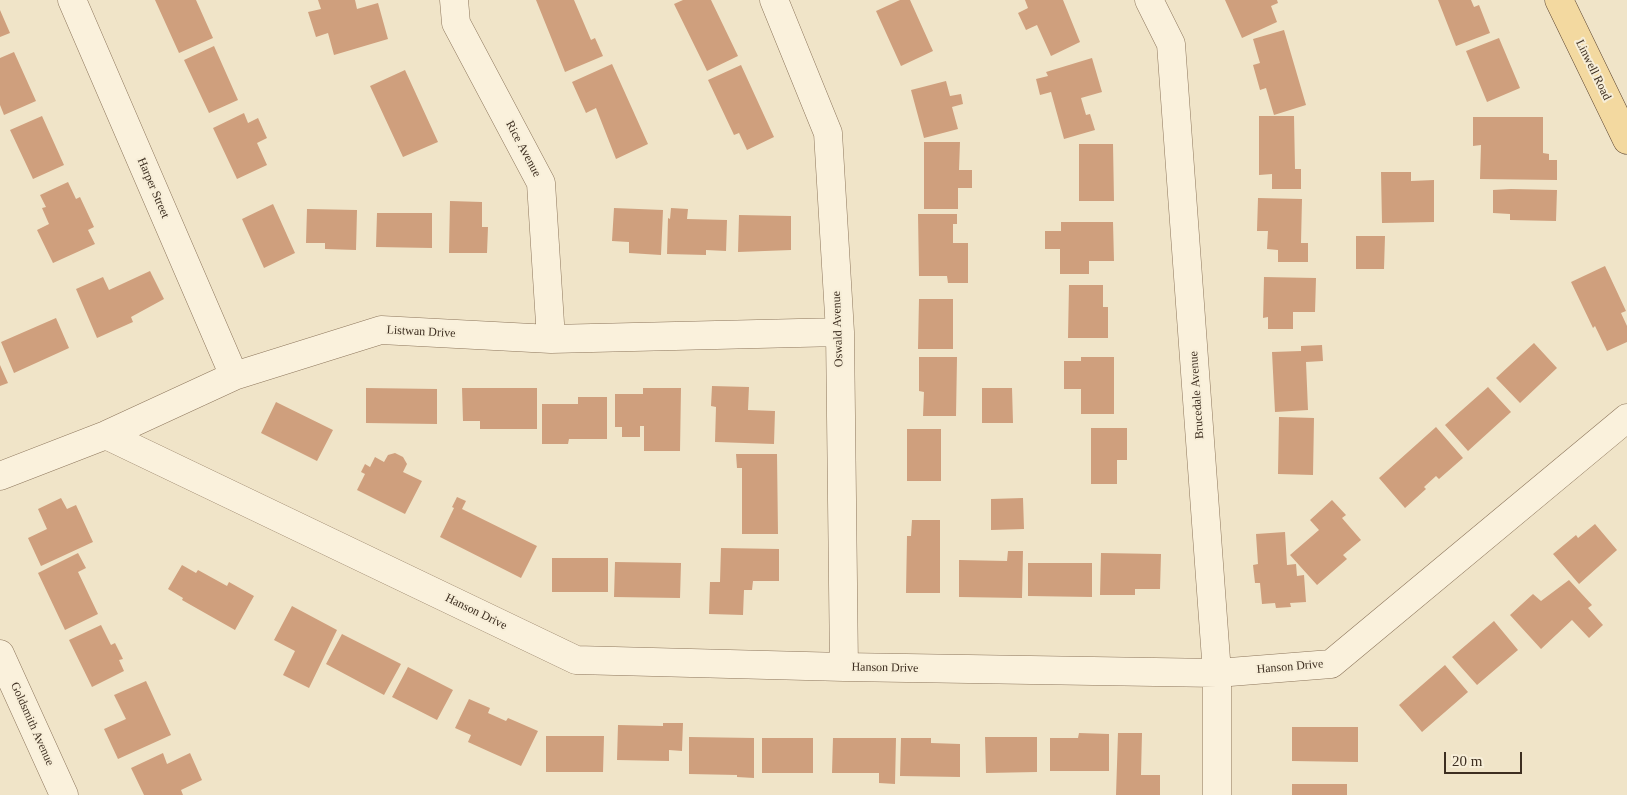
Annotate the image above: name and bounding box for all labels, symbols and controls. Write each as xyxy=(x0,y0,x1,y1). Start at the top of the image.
street label: Linwell Road xyxy=(1572,37,1614,103)
street label: Rice Avenue xyxy=(502,119,544,179)
street label: Harper Street xyxy=(134,156,172,220)
street label: Oswald Avenue xyxy=(829,291,847,367)
street label: Listwan Drive xyxy=(386,323,456,341)
street label: Brucedale Avenue xyxy=(1187,351,1207,439)
street label: Hanson Drive xyxy=(443,591,509,633)
street label: Hanson Drive xyxy=(1256,657,1324,677)
street label: Hanson Drive xyxy=(851,660,919,676)
street label: Goldsmith Avenue xyxy=(7,680,57,768)
scale bar xyxy=(1447,742,1524,774)
text: 20 m xyxy=(1452,753,1482,769)

